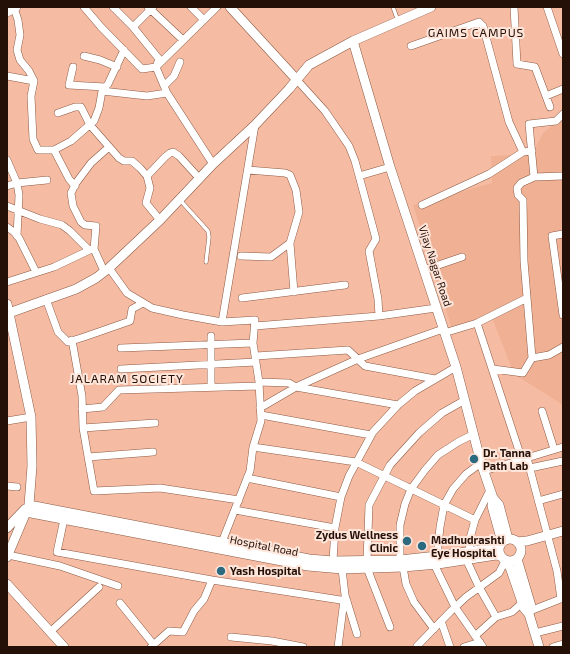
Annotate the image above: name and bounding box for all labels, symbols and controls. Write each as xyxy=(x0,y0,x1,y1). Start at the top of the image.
district label: GAIMS CAMPUS xyxy=(428,26,524,40)
street label: Vijay Nagar Road xyxy=(416,224,454,308)
district label: JALARAM SOCIETY xyxy=(70,372,184,386)
place label: Dr. Tanna Path Lab xyxy=(483,446,531,472)
marker: Dr. Tanna Path Lab xyxy=(468,453,480,465)
place label: Zydus Wellness Clinic xyxy=(316,528,398,554)
street label: Hospital Road xyxy=(229,533,299,559)
place label: Madhudrashti Eye Hospital xyxy=(431,533,505,559)
marker: Zydus Wellness Clinic xyxy=(401,535,413,547)
marker: Madhudrashti Eye Hospital xyxy=(416,540,428,552)
place label: Yash Hospital xyxy=(230,564,301,578)
marker: Yash Hospital xyxy=(215,565,227,577)

